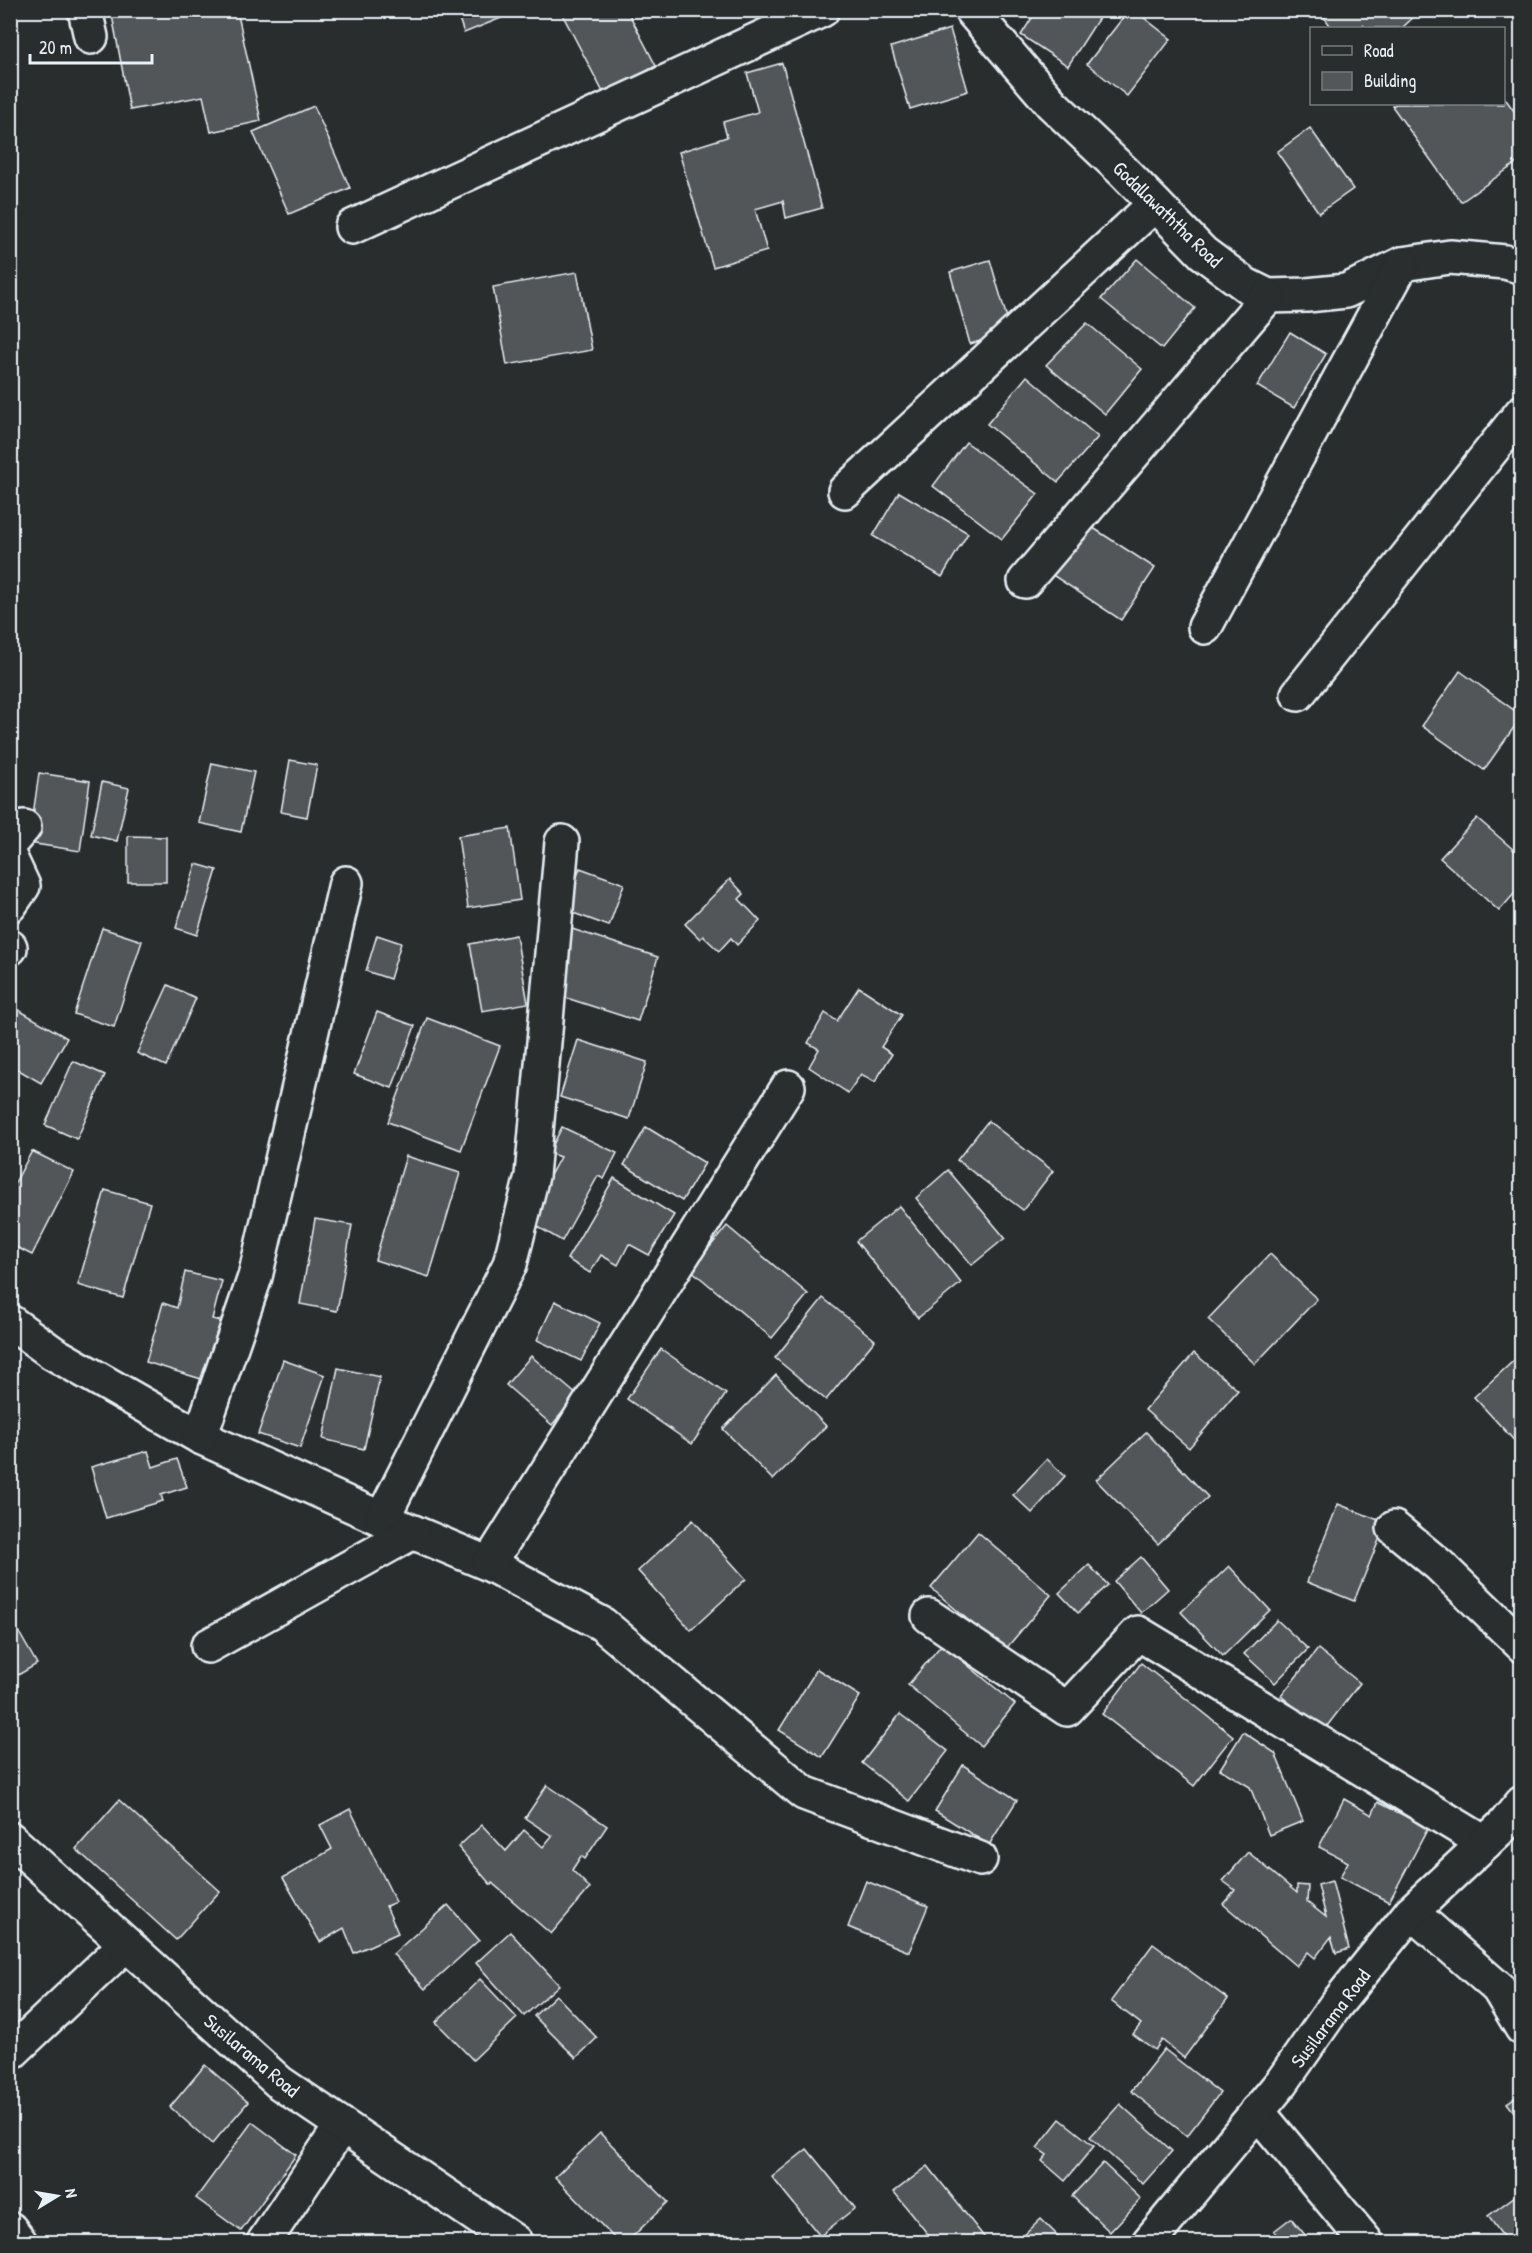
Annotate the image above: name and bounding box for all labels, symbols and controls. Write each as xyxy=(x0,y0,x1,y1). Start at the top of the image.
scale bar xyxy=(30,27,152,65)
legend xyxy=(1310,27,1505,105)
text: 20 m xyxy=(39,35,72,60)
text: Road xyxy=(1364,38,1394,63)
text: Building xyxy=(1364,68,1416,93)
street label: Godallawaththa Road xyxy=(1107,155,1229,273)
street label: Susilarama Road xyxy=(1284,1963,1376,2073)
street label: Susilarama Road xyxy=(199,2007,306,2103)
north arrow xyxy=(27,2166,87,2226)
text: N xyxy=(60,2187,83,2200)

